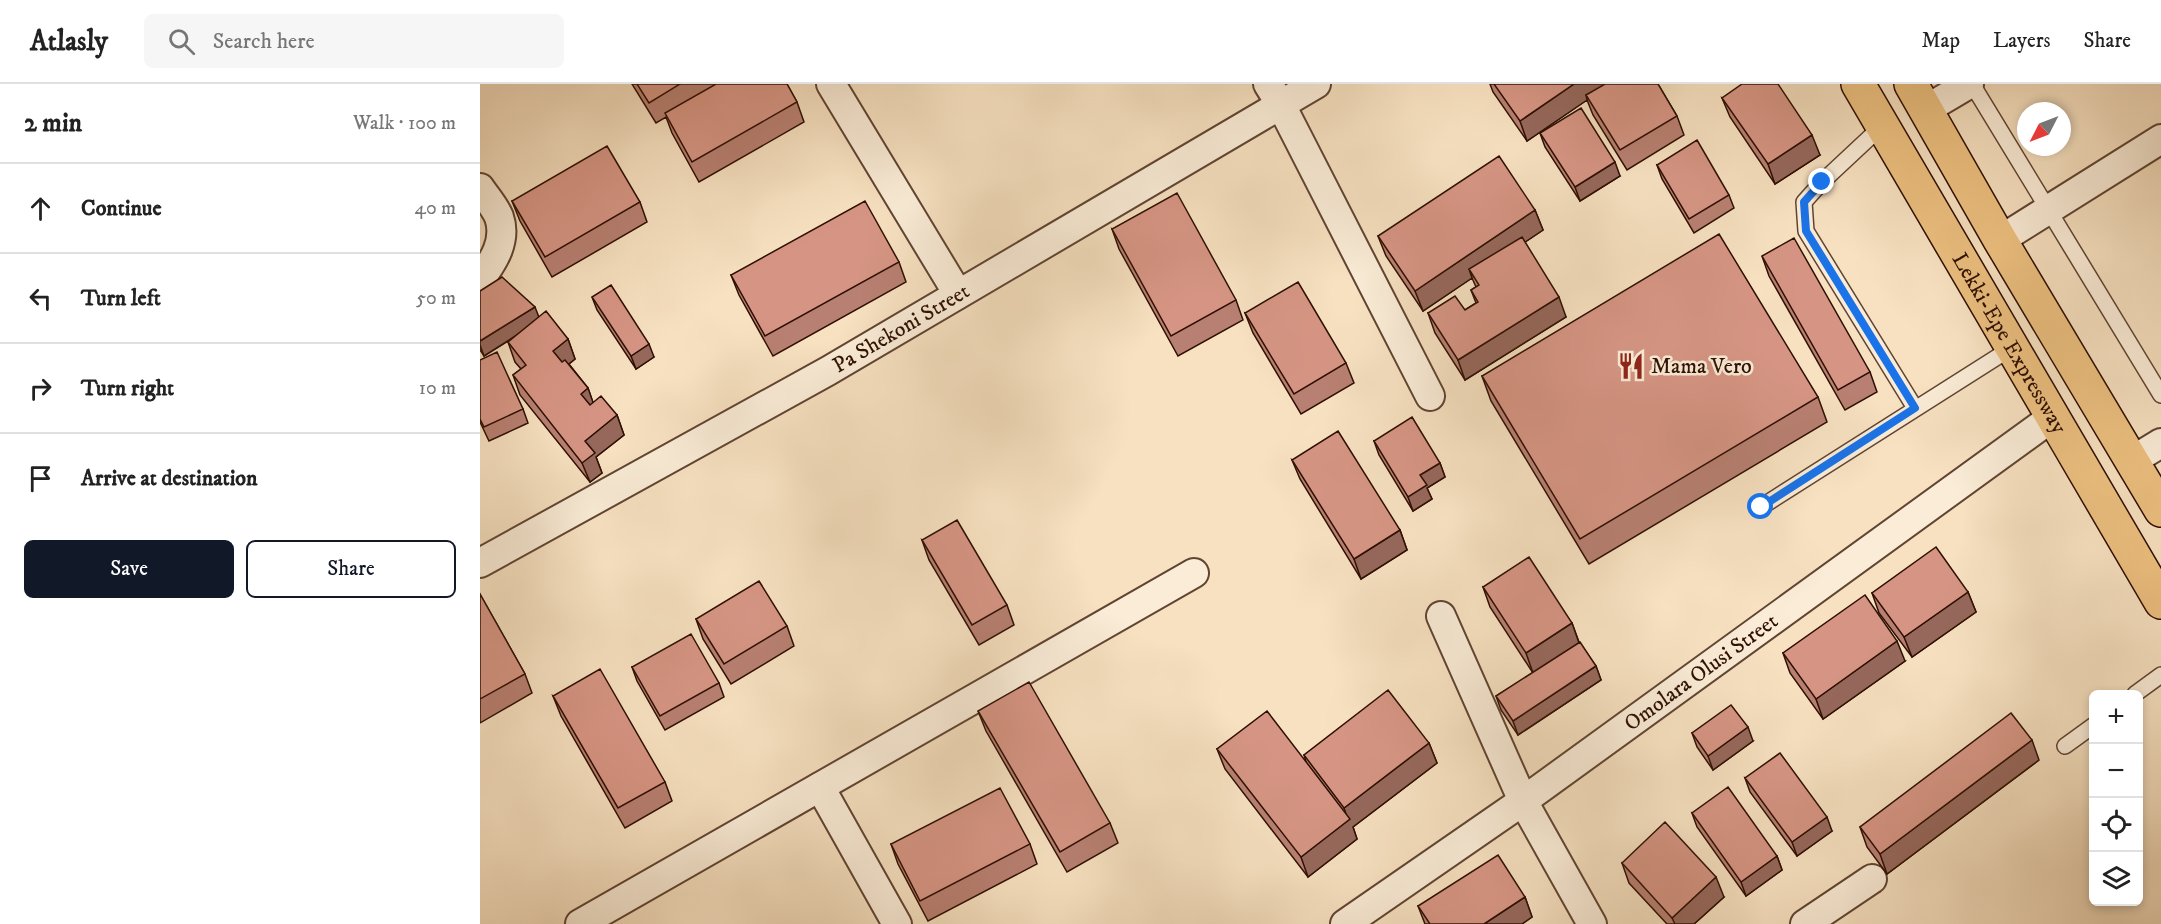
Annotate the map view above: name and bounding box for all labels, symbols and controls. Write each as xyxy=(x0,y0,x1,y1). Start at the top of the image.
search box xyxy=(144,14,564,68)
text: Atlasly xyxy=(30,24,108,59)
icon: search xyxy=(165,25,198,58)
text: Search here xyxy=(213,28,315,55)
text: Map xyxy=(1921,28,1960,54)
text: Layers xyxy=(1993,28,2051,54)
text: Share xyxy=(2084,28,2131,54)
north arrow xyxy=(2017,102,2071,156)
text: 2 min xyxy=(24,107,82,140)
text: Walk · 100 m xyxy=(353,111,456,136)
route end xyxy=(1808,168,1834,194)
icon: ahead xyxy=(24,192,57,225)
text: Continue xyxy=(81,195,162,222)
text: 40 m xyxy=(414,196,456,221)
street label: Lekki-Epe Expressway xyxy=(1946,248,2073,439)
street label: Pa Shekoni Street xyxy=(828,277,974,379)
icon: left xyxy=(24,282,57,315)
text: Turn left xyxy=(81,285,161,312)
text: 50 m xyxy=(416,286,456,311)
restaurant icon: Mama Vero xyxy=(1616,351,1646,381)
place label: Mama Vero xyxy=(1651,353,1752,380)
icon: right xyxy=(24,372,57,405)
text: Turn right xyxy=(81,375,174,402)
text: 10 m xyxy=(419,376,456,401)
icon: arrive xyxy=(24,462,57,495)
text: Arrive at destination xyxy=(81,465,258,492)
route start xyxy=(1747,493,1773,519)
button: Save xyxy=(24,540,234,598)
button: Share xyxy=(246,540,456,598)
street label: Omolara Olusi Street xyxy=(1619,607,1783,737)
map controls xyxy=(2089,690,2143,906)
button: + xyxy=(2089,690,2143,744)
button: − xyxy=(2089,744,2143,798)
button: locate xyxy=(2089,798,2143,852)
button: layers xyxy=(2089,852,2143,906)

